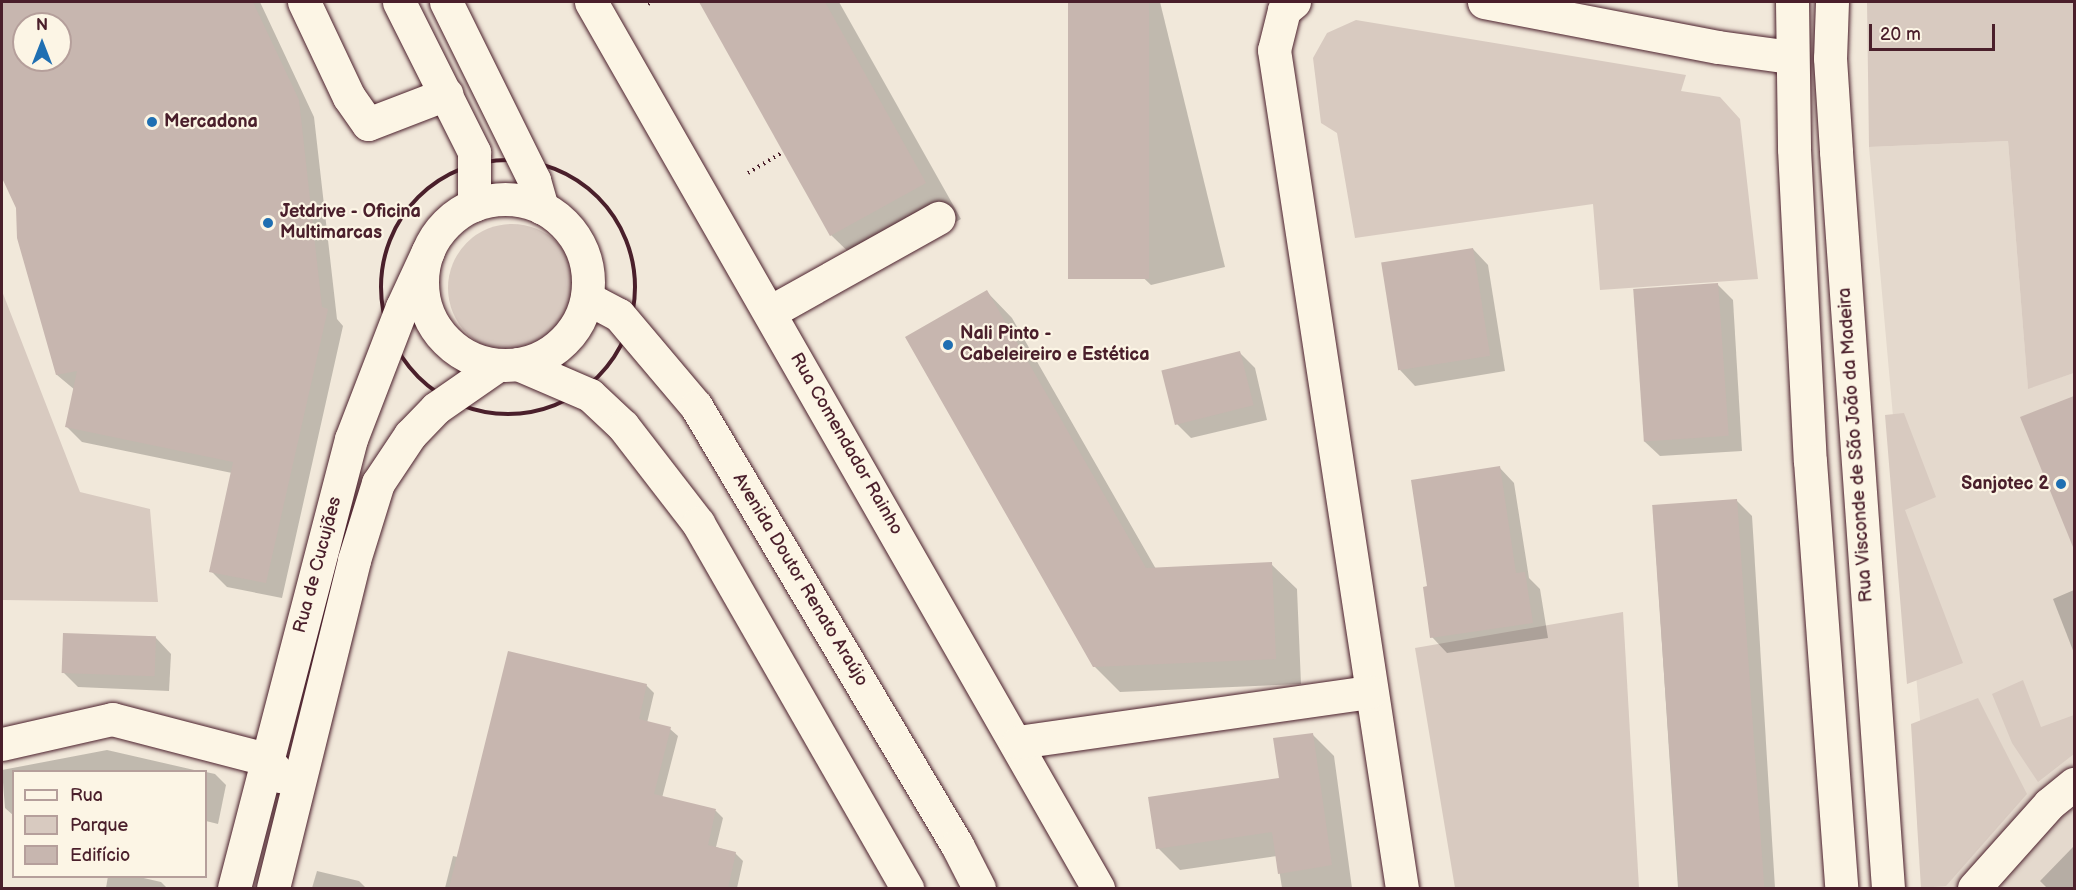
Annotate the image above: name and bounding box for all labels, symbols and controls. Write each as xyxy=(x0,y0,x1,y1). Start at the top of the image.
north arrow xyxy=(12,12,72,72)
scale bar xyxy=(1872,12,1998,50)
text: N xyxy=(36,16,48,35)
text: 20 m xyxy=(1880,24,1921,45)
place label: Mercadona xyxy=(164,111,258,133)
marker: Mercadona xyxy=(145,115,159,129)
place label: Jetdrive - Oficina Multimarcas xyxy=(280,202,421,244)
marker: Jetdrive - Oficina Multimarcas xyxy=(261,216,275,230)
street label: Rua Visconde de São João da Madeira xyxy=(1834,286,1878,604)
place label: Nali Pinto - Cabeleireiro e Estética xyxy=(960,324,1149,366)
marker: Nali Pinto - Cabeleireiro e Estética xyxy=(941,338,955,352)
street label: Rua Comendador Rainho xyxy=(785,349,907,539)
street label: Avenida Doutor Renato Araújo xyxy=(728,470,872,690)
place label: Sanjotec 2 xyxy=(1961,473,2049,495)
marker: Sanjotec 2 xyxy=(2054,477,2068,491)
street label: Rua de Cucujães xyxy=(289,494,347,636)
legend xyxy=(12,770,207,878)
text: Rua xyxy=(70,785,103,806)
text: Parque xyxy=(70,815,128,836)
text: Edifício xyxy=(70,845,130,866)

